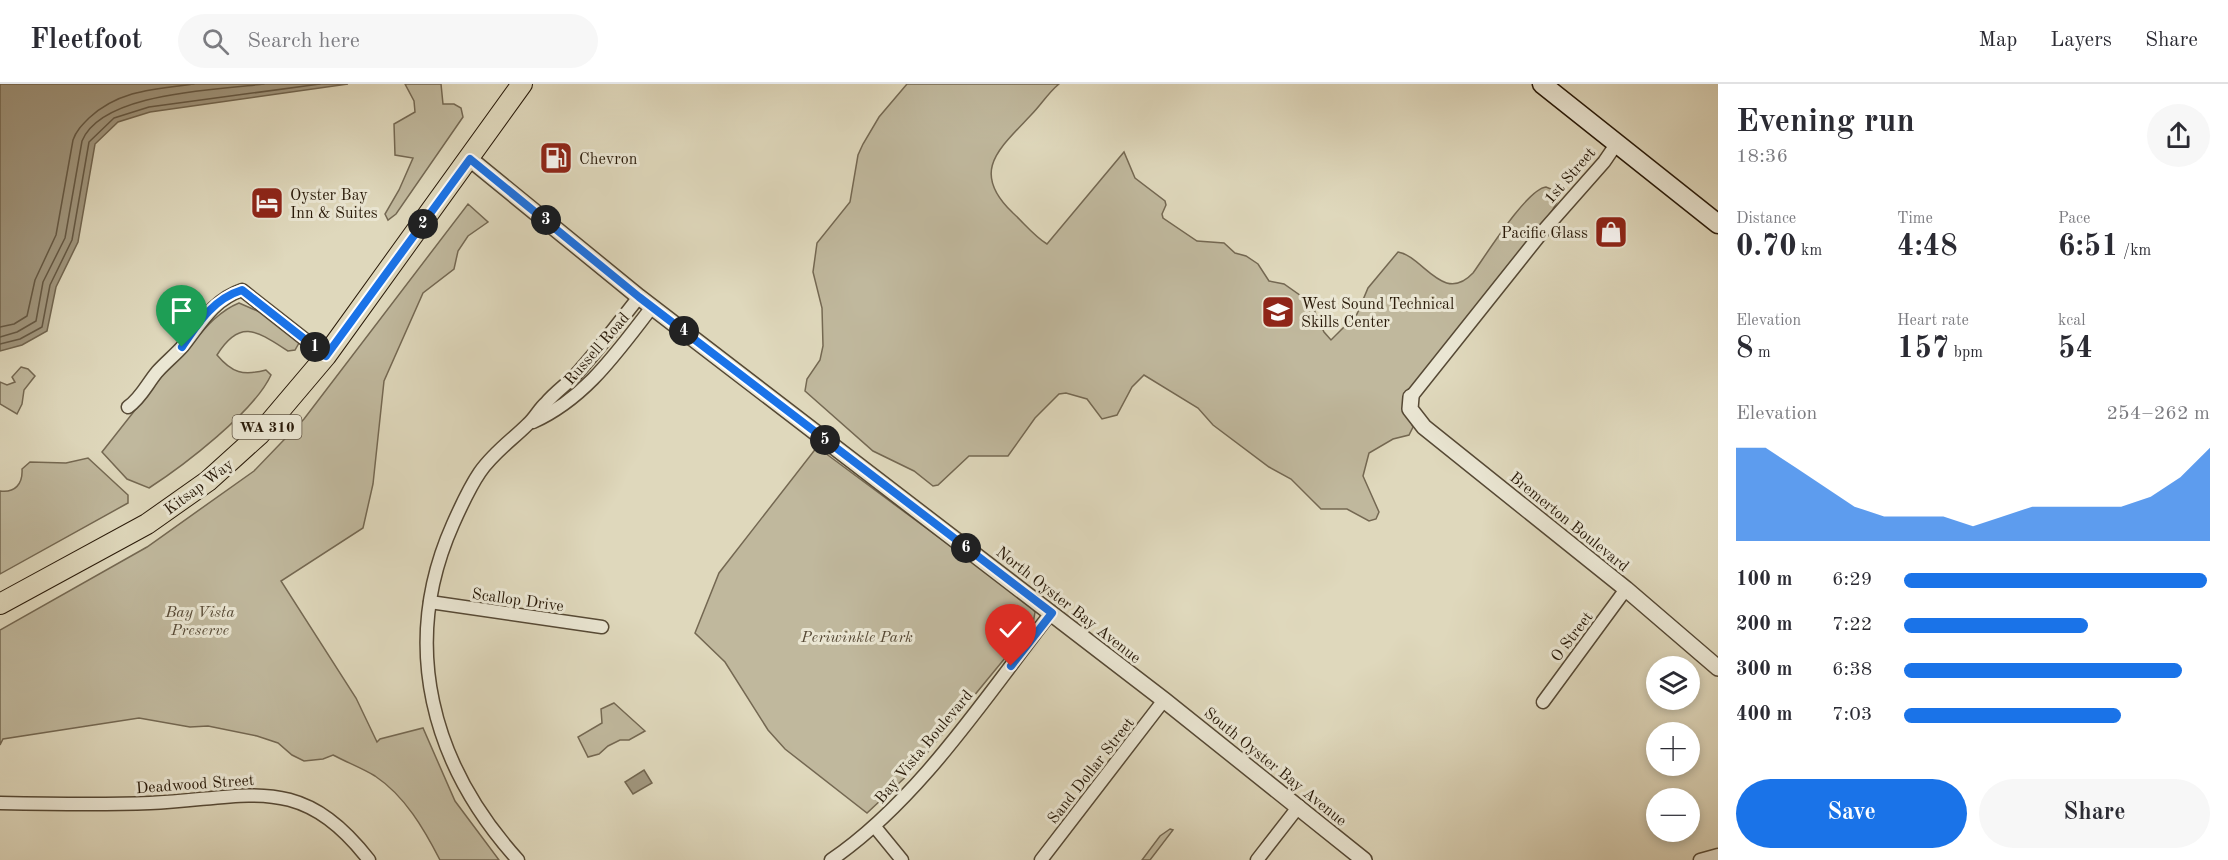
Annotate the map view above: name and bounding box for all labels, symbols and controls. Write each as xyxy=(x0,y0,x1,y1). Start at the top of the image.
search box xyxy=(178,14,598,68)
icon: search xyxy=(199,25,232,58)
text: Fleetfoot xyxy=(30,27,142,55)
text: Search here xyxy=(247,30,360,52)
text: Map xyxy=(1978,30,2017,51)
text: Layers xyxy=(2050,30,2112,51)
text: Share xyxy=(2145,30,2198,51)
button: share xyxy=(2147,104,2210,167)
text: Evening run xyxy=(1736,106,1915,139)
fuel station icon: Chevron xyxy=(538,140,574,176)
street label: 1st Street xyxy=(1542,145,1599,207)
text: 18:36 xyxy=(1736,147,1788,167)
place label: Chevron xyxy=(579,152,638,168)
hotel icon: Oyster Bay Inn & Suites xyxy=(249,185,285,221)
place label: Oyster Bay Inn & Suites xyxy=(290,188,378,222)
pin: 3 xyxy=(531,205,561,235)
pin: 2 xyxy=(408,209,438,239)
text: Distance xyxy=(1736,211,1796,227)
text: Time xyxy=(1897,211,1933,227)
text: Pace xyxy=(2058,211,2090,227)
text: 3 xyxy=(541,212,551,228)
shop icon: Pacific Glass xyxy=(1593,214,1629,250)
text: 2 xyxy=(418,216,428,232)
place label: Pacific Glass xyxy=(1501,226,1588,242)
text: 0.70 xyxy=(1736,232,1797,262)
text: 4:48 xyxy=(1897,232,1958,262)
text: 6:51 xyxy=(2058,232,2119,262)
text: km xyxy=(1797,243,1822,259)
text: /km xyxy=(2119,243,2151,259)
pin xyxy=(156,285,207,347)
icon: arrive xyxy=(165,294,198,327)
school or university icon: West Sound Technical Skills Center xyxy=(1260,294,1296,330)
place label: West Sound Technical Skills Center xyxy=(1301,297,1454,331)
street label: Russell Road xyxy=(562,310,633,389)
text: Elevation xyxy=(1736,313,1801,329)
text: Heart rate xyxy=(1897,313,1969,329)
text: kcal xyxy=(2058,313,2086,329)
pin: 4 xyxy=(669,316,699,346)
text: 4 xyxy=(679,323,689,339)
pin: 1 xyxy=(300,332,330,362)
text: 8 xyxy=(1736,334,1753,364)
text: 157 xyxy=(1897,334,1949,364)
text: 54 xyxy=(2058,334,2093,364)
text: 1 xyxy=(310,339,320,355)
text: m xyxy=(1753,345,1771,361)
text: bpm xyxy=(1949,345,1983,361)
text: Elevation xyxy=(1736,404,1817,424)
text: 254–262 m xyxy=(2107,404,2210,424)
road number: WA 310 xyxy=(232,415,302,439)
pin: 5 xyxy=(810,425,840,455)
text: 5 xyxy=(820,432,830,448)
street label: Kitsap Way xyxy=(162,456,237,519)
street label: Bremerton Boulevard xyxy=(1506,470,1631,575)
pin: 6 xyxy=(951,533,981,563)
text: 6 xyxy=(961,540,971,556)
street label: North Oyster Bay Avenue xyxy=(992,544,1143,667)
text: 100 m xyxy=(1736,570,1792,590)
text: 6:29 xyxy=(1832,570,1872,590)
street label: Scallop Drive xyxy=(471,587,565,615)
pin xyxy=(985,604,1036,666)
park label: Bay Vista Preserve xyxy=(164,605,235,639)
street label: O Street xyxy=(1549,609,1597,665)
icon: check xyxy=(994,613,1027,646)
text: 200 m xyxy=(1736,615,1792,635)
text: 7:22 xyxy=(1832,615,1872,635)
park label: Periwinkle Park xyxy=(800,630,913,646)
map controls xyxy=(1646,656,1700,842)
button: layers xyxy=(1646,656,1700,710)
text: 300 m xyxy=(1736,660,1792,680)
text: 6:38 xyxy=(1832,660,1872,680)
street label: Bay Vista Boulevard xyxy=(873,688,976,807)
street label: South Oyster Bay Avenue xyxy=(1200,705,1349,830)
text: 400 m xyxy=(1736,705,1792,725)
text: 7:03 xyxy=(1832,705,1872,725)
street label: Sand Dollar Street xyxy=(1045,715,1138,827)
button: + xyxy=(1646,722,1700,776)
street label: Deadwood Street xyxy=(135,773,255,797)
button: Save xyxy=(1736,779,1967,848)
button: Share xyxy=(1979,779,2210,848)
button: − xyxy=(1646,788,1700,842)

